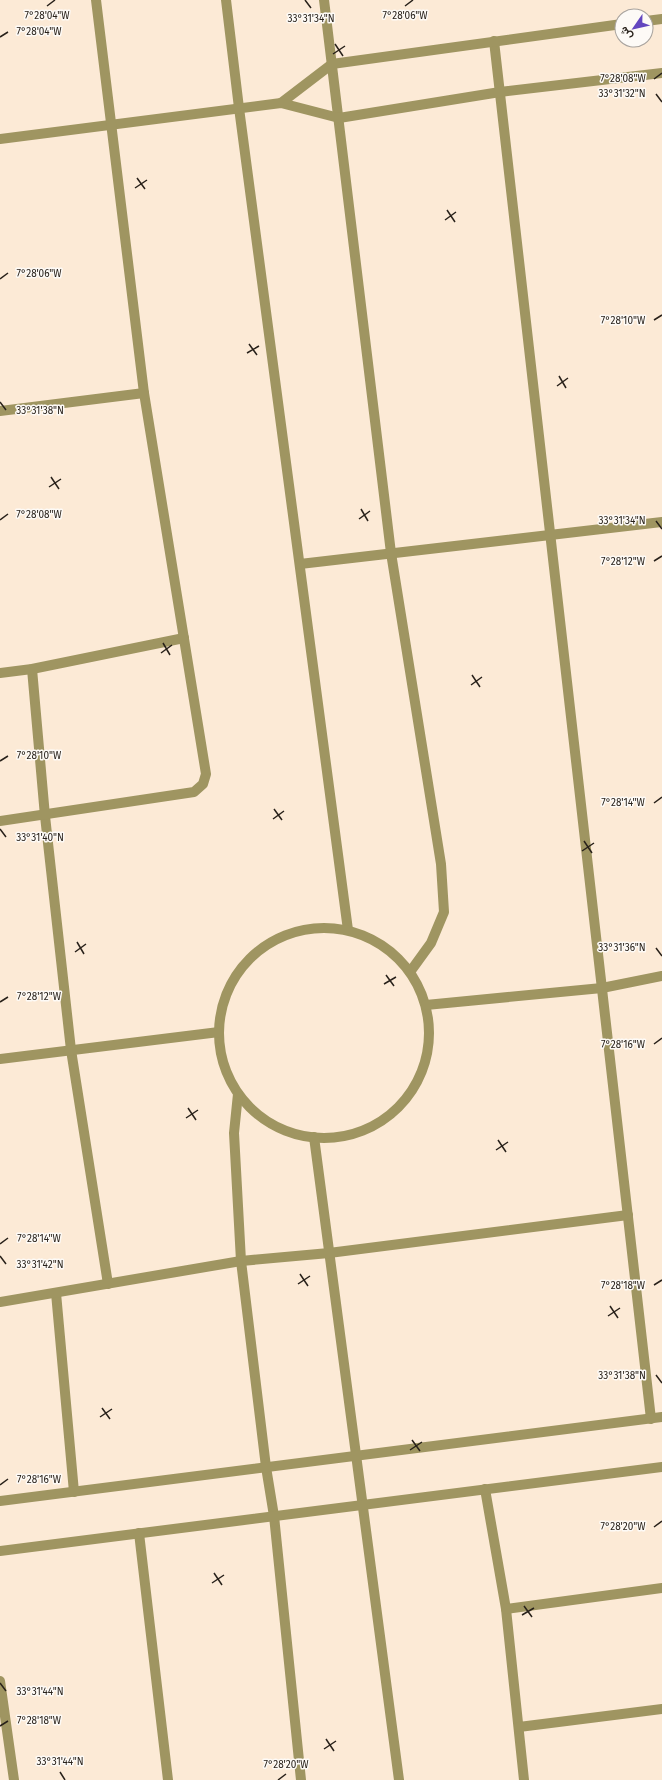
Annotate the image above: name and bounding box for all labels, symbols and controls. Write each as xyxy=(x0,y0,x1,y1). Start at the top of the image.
north arrow xyxy=(614,8,654,48)
text: 7°28'04"W xyxy=(25,10,70,22)
text: 7°28'06"W xyxy=(382,10,428,22)
text: 33°31'34"N xyxy=(287,13,335,25)
text: ش xyxy=(617,24,635,42)
text: 7°28'04"W xyxy=(17,26,62,38)
text: 7°28'08"W xyxy=(600,73,646,85)
text: 33°31'32"N xyxy=(598,88,646,100)
text: 7°28'06"W xyxy=(16,268,62,280)
text: 7°28'10"W xyxy=(601,315,646,327)
text: 33°31'38"N xyxy=(16,405,64,417)
text: 7°28'08"W xyxy=(16,509,62,521)
text: 33°31'34"N xyxy=(598,515,646,527)
text: 7°28'12"W xyxy=(601,556,646,568)
text: 7°28'10"W xyxy=(17,750,62,762)
text: 7°28'14"W xyxy=(601,797,646,809)
text: 33°31'40"N xyxy=(16,832,64,844)
text: 33°31'36"N xyxy=(598,942,646,954)
text: 7°28'12"W xyxy=(17,991,62,1003)
text: 7°28'16"W xyxy=(601,1039,646,1051)
text: 7°28'14"W xyxy=(17,1233,62,1245)
text: 33°31'42"N xyxy=(17,1259,63,1271)
text: 7°28'18"W xyxy=(601,1280,646,1292)
text: 33°31'38"N xyxy=(598,1370,646,1382)
text: 7°28'16"W xyxy=(17,1474,62,1486)
text: 7°28'20"W xyxy=(601,1521,646,1533)
text: 33°31'44"N xyxy=(16,1686,64,1698)
text: 7°28'18"W xyxy=(17,1715,62,1727)
text: 33°31'44"N xyxy=(36,1756,84,1768)
text: 7°28'20"W xyxy=(264,1759,309,1771)

